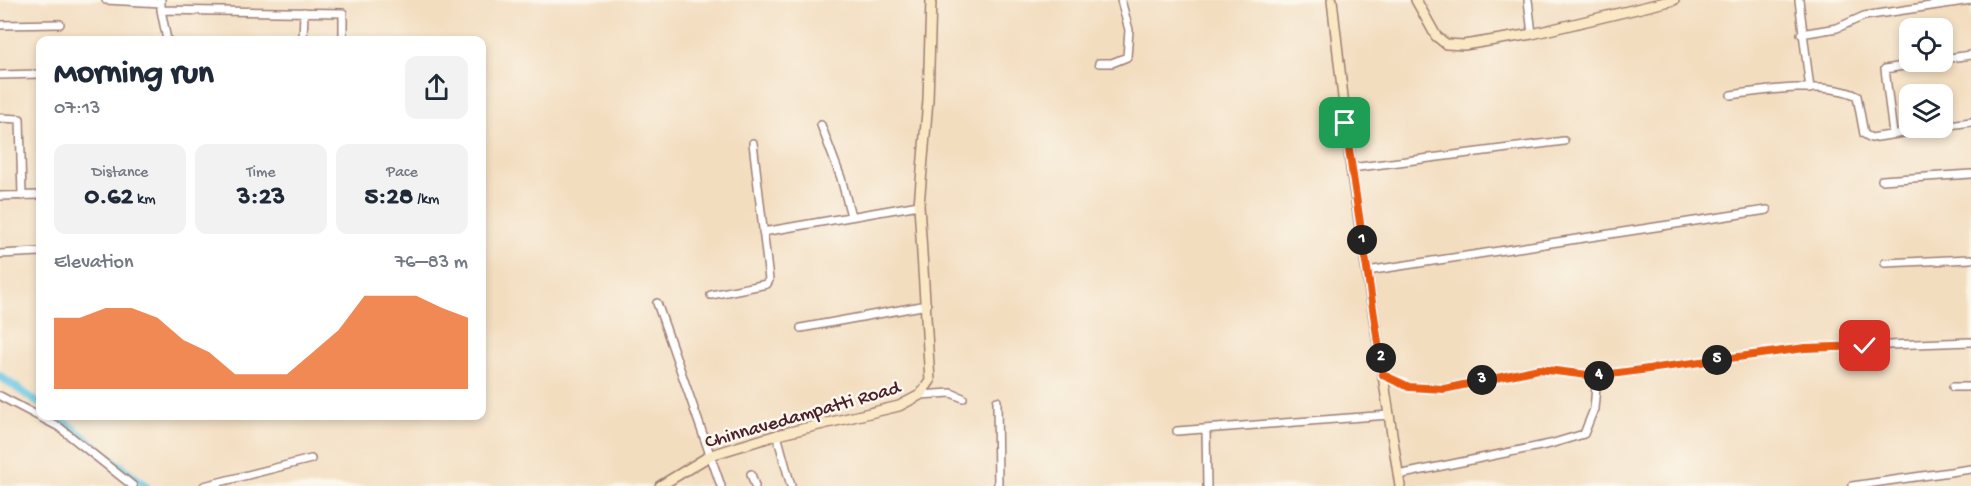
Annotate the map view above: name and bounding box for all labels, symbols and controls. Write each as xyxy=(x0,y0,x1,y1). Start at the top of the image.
map controls xyxy=(1899,18,1953,138)
button: locate xyxy=(1899,18,1953,72)
text: Morning run xyxy=(54,56,214,94)
button: share xyxy=(405,56,468,119)
button: layers xyxy=(1899,84,1953,138)
pin xyxy=(1319,97,1370,148)
text: 07:13 xyxy=(54,98,101,121)
icon: arrive xyxy=(1328,106,1361,139)
text: Distance xyxy=(92,164,148,183)
text: Time xyxy=(246,164,276,183)
text: Pace xyxy=(386,164,418,183)
text: 0.62 xyxy=(84,183,133,214)
text: 3:23 xyxy=(237,183,285,214)
text: 5:28 xyxy=(365,183,413,214)
text: km xyxy=(133,191,156,210)
text: /km xyxy=(413,191,439,210)
pin: 1 xyxy=(1347,225,1377,255)
text: 1 xyxy=(1359,230,1365,249)
text: Elevation xyxy=(54,252,134,275)
text: 76–83 m xyxy=(395,252,468,275)
pin xyxy=(1839,320,1890,371)
icon: check xyxy=(1848,329,1881,362)
pin: 2 xyxy=(1366,343,1396,373)
pin: 5 xyxy=(1702,345,1732,375)
text: 2 xyxy=(1377,348,1385,367)
text: 5 xyxy=(1713,350,1721,369)
pin: 4 xyxy=(1584,361,1614,391)
pin: 3 xyxy=(1467,365,1497,395)
text: 4 xyxy=(1595,366,1603,385)
text: 3 xyxy=(1478,370,1486,389)
street label: Chinnavedampatti Road xyxy=(703,377,906,455)

